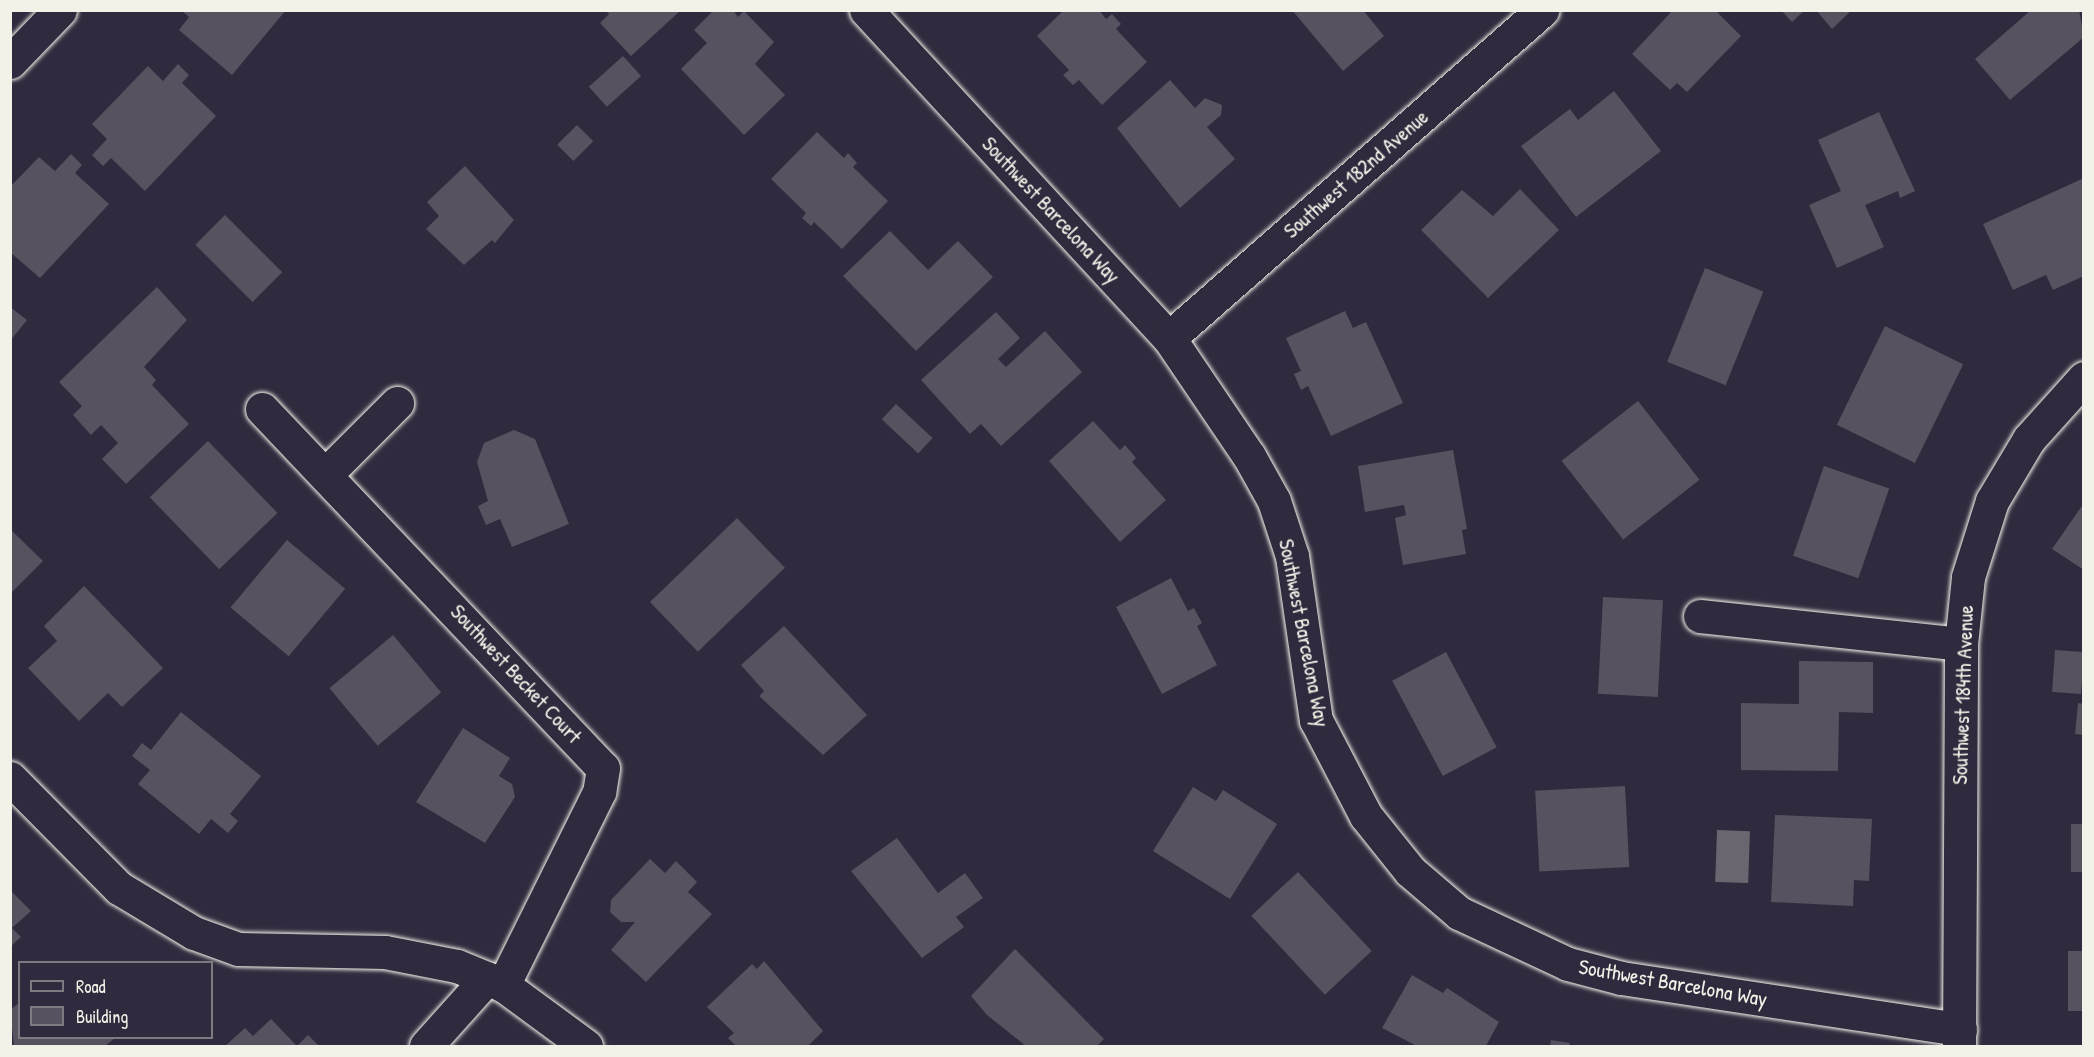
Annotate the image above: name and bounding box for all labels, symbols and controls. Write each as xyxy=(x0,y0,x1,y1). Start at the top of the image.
street label: Southwest 182nd Avenue xyxy=(1279,104,1433,244)
street label: Southwest Barcelona Way xyxy=(977,132,1125,288)
street label: Southwest Barcelona Way xyxy=(1273,537,1335,729)
street label: Southwest Becket Court xyxy=(445,599,587,749)
street label: Southwest 184th Avenue xyxy=(1947,605,1979,785)
street label: Southwest Barcelona Way xyxy=(1577,954,1769,1012)
legend xyxy=(18,961,213,1039)
text: Road xyxy=(76,974,106,999)
text: Building xyxy=(76,1004,128,1029)

